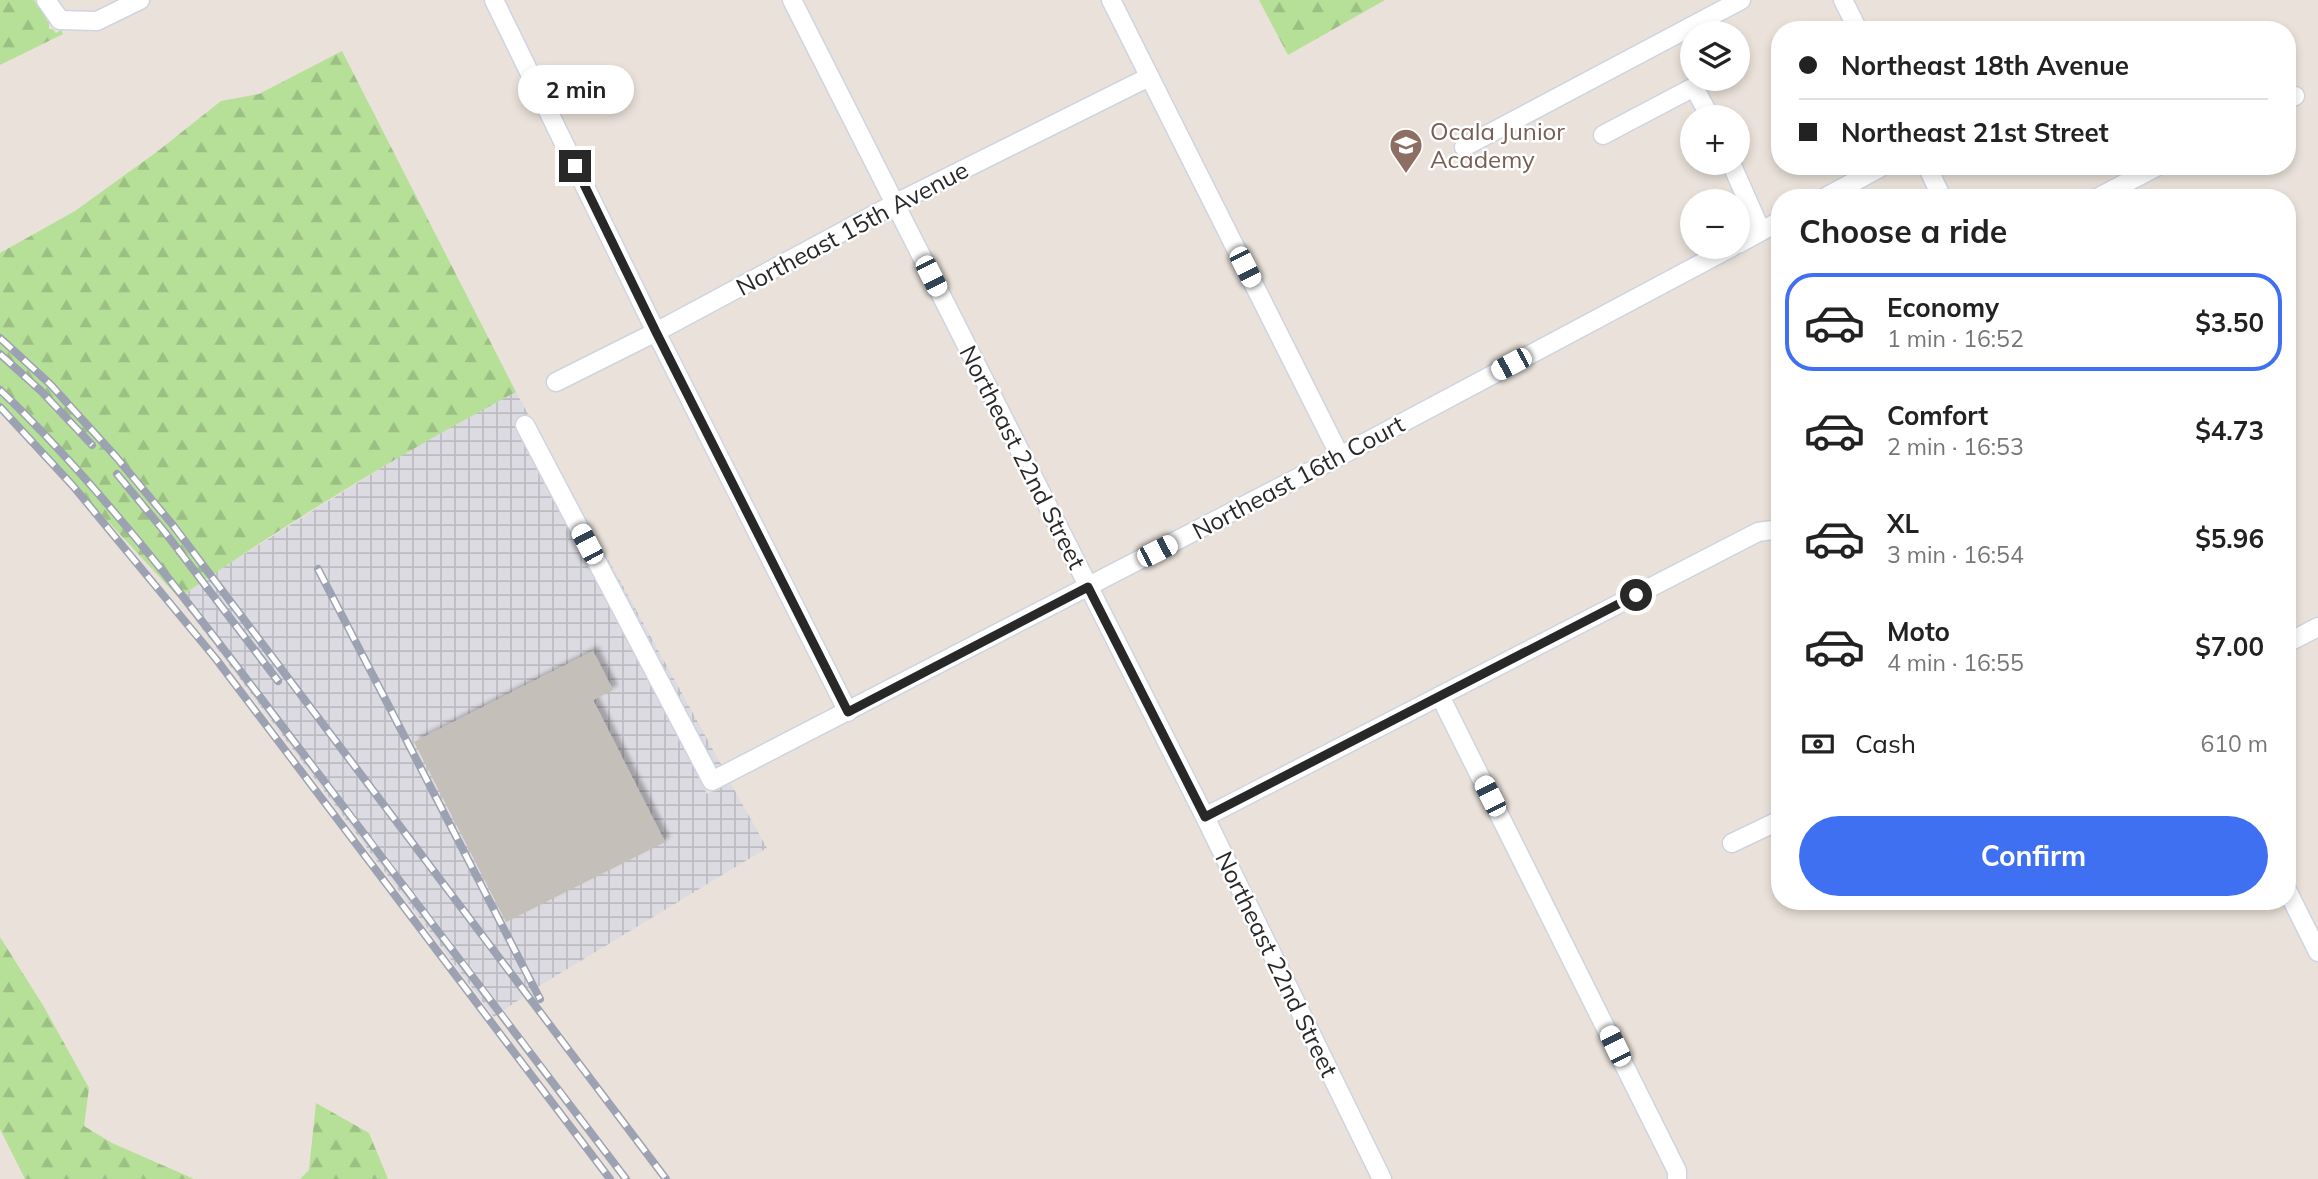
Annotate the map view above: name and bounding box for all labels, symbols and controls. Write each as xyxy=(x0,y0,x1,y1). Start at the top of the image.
map controls xyxy=(1680,21,1750,259)
button: layers xyxy=(1680,21,1750,91)
text: Northeast 18th Avenue xyxy=(1841,49,2129,82)
callout: 2 min xyxy=(517,64,633,114)
text: 2 min xyxy=(546,75,606,104)
button: + xyxy=(1680,105,1750,175)
place label: Ocala Junior Academy xyxy=(1430,116,1565,174)
text: Northeast 21st Street xyxy=(1841,116,2109,149)
school or university icon: Ocala Junior Academy xyxy=(1387,126,1425,175)
route end xyxy=(559,150,591,182)
street label: Northeast 15th Avenue xyxy=(731,154,973,302)
button: − xyxy=(1680,189,1750,259)
text: Choose a ride xyxy=(1799,211,2007,251)
car xyxy=(1227,244,1264,290)
car xyxy=(913,253,950,299)
icon: car xyxy=(1803,291,1866,354)
text: Economy xyxy=(1887,291,1999,324)
text: $3.50 xyxy=(2195,306,2264,339)
text: 1 min · 16:52 xyxy=(1887,324,2024,353)
street label: Northeast 22nd Street xyxy=(954,340,1092,574)
car xyxy=(1488,345,1535,383)
icon: car xyxy=(1803,399,1866,462)
text: Comfort xyxy=(1887,399,1988,432)
street label: Northeast 16th Court xyxy=(1187,408,1409,546)
text: $4.73 xyxy=(2195,414,2264,447)
text: 2 min · 16:53 xyxy=(1887,432,2024,461)
icon: car xyxy=(1803,507,1866,570)
text: XL xyxy=(1887,507,1919,540)
car xyxy=(568,521,607,567)
text: $5.96 xyxy=(2195,522,2264,555)
car xyxy=(1134,532,1181,570)
text: 3 min · 16:54 xyxy=(1887,540,2024,569)
route start xyxy=(1620,579,1652,611)
icon: car xyxy=(1803,615,1866,678)
text: Moto xyxy=(1887,615,1950,648)
text: $7.00 xyxy=(2195,630,2264,663)
text: 4 min · 16:55 xyxy=(1887,648,2024,677)
icon: cash xyxy=(1799,725,1837,763)
text: Cash xyxy=(1855,727,1916,760)
text: 610 m xyxy=(2200,729,2268,758)
car xyxy=(1472,773,1509,819)
button: Confirm xyxy=(1799,816,2268,896)
street label: Northeast 22nd Street xyxy=(1209,846,1345,1082)
car xyxy=(1597,1023,1634,1069)

